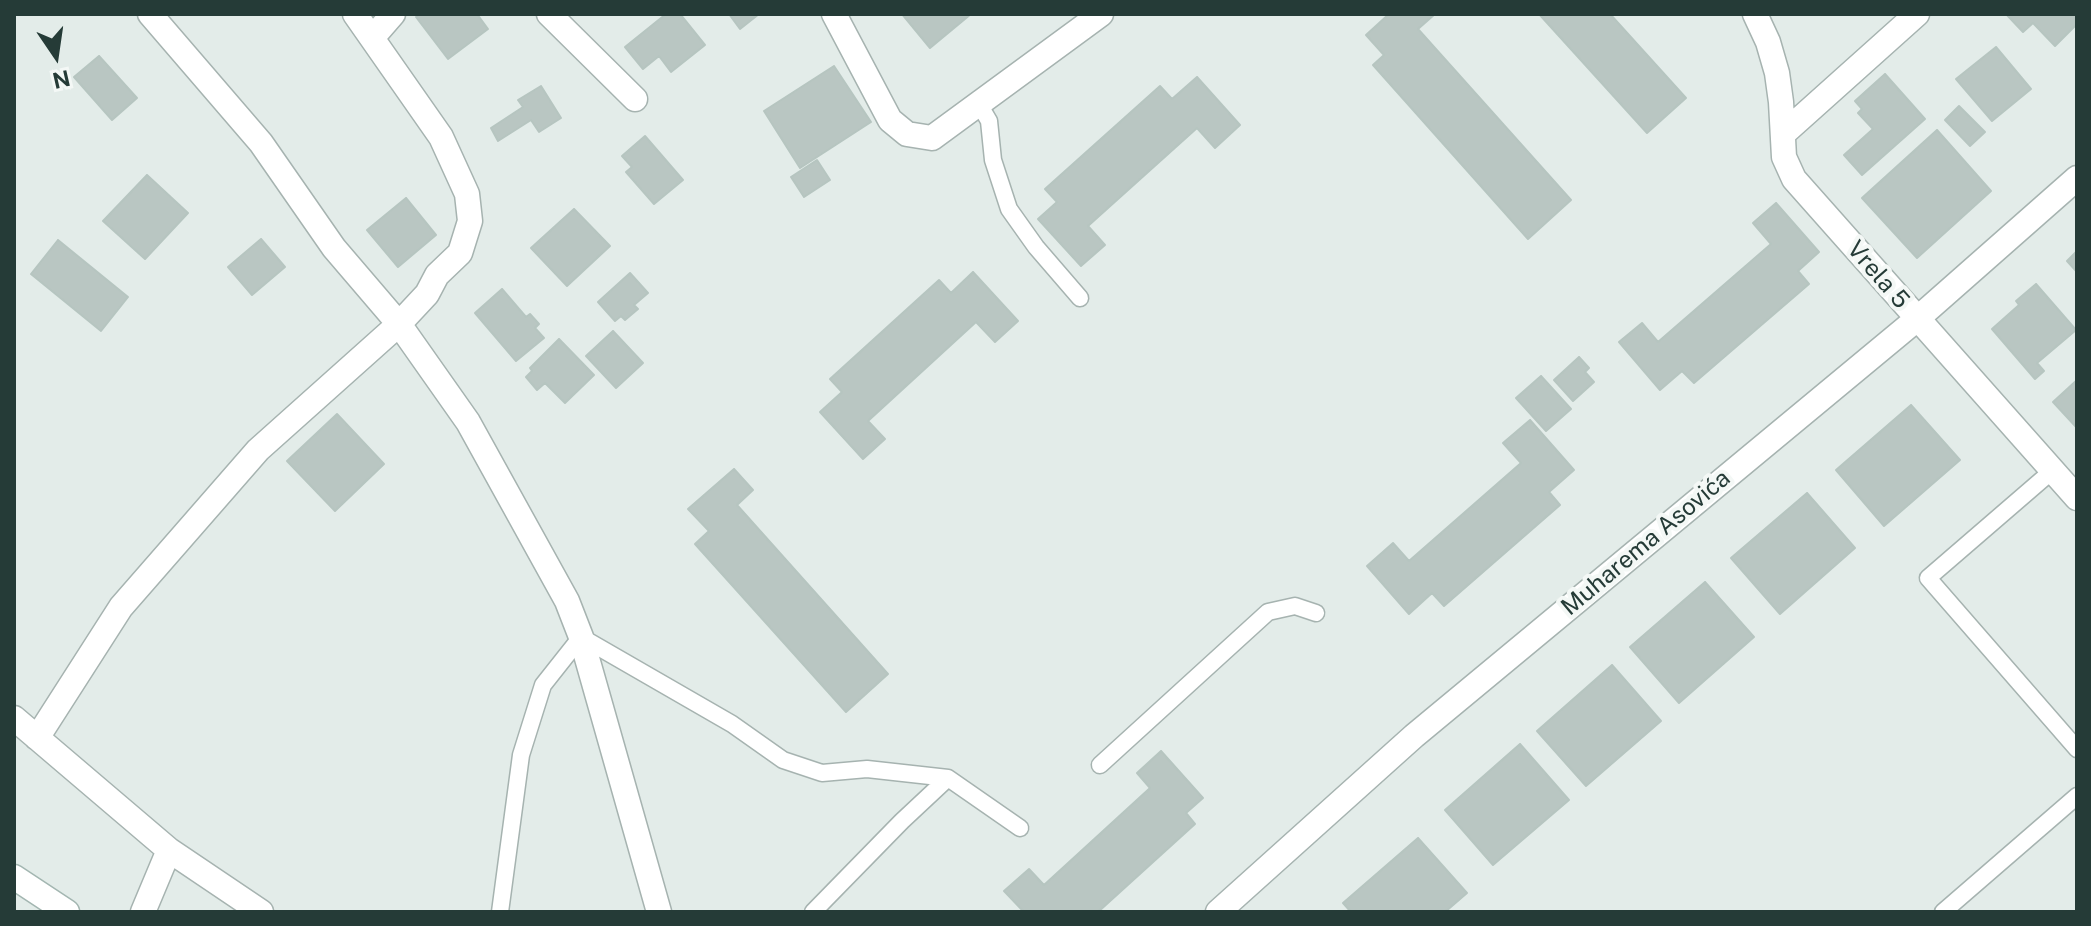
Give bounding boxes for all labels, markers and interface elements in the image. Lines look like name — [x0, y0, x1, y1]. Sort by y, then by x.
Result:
north arrow — [16, 16, 96, 96]
text: N — [50, 65, 73, 94]
street label: Vrela 5 — [1841, 235, 1915, 315]
street label: Muharema Asovića — [1556, 464, 1736, 622]

